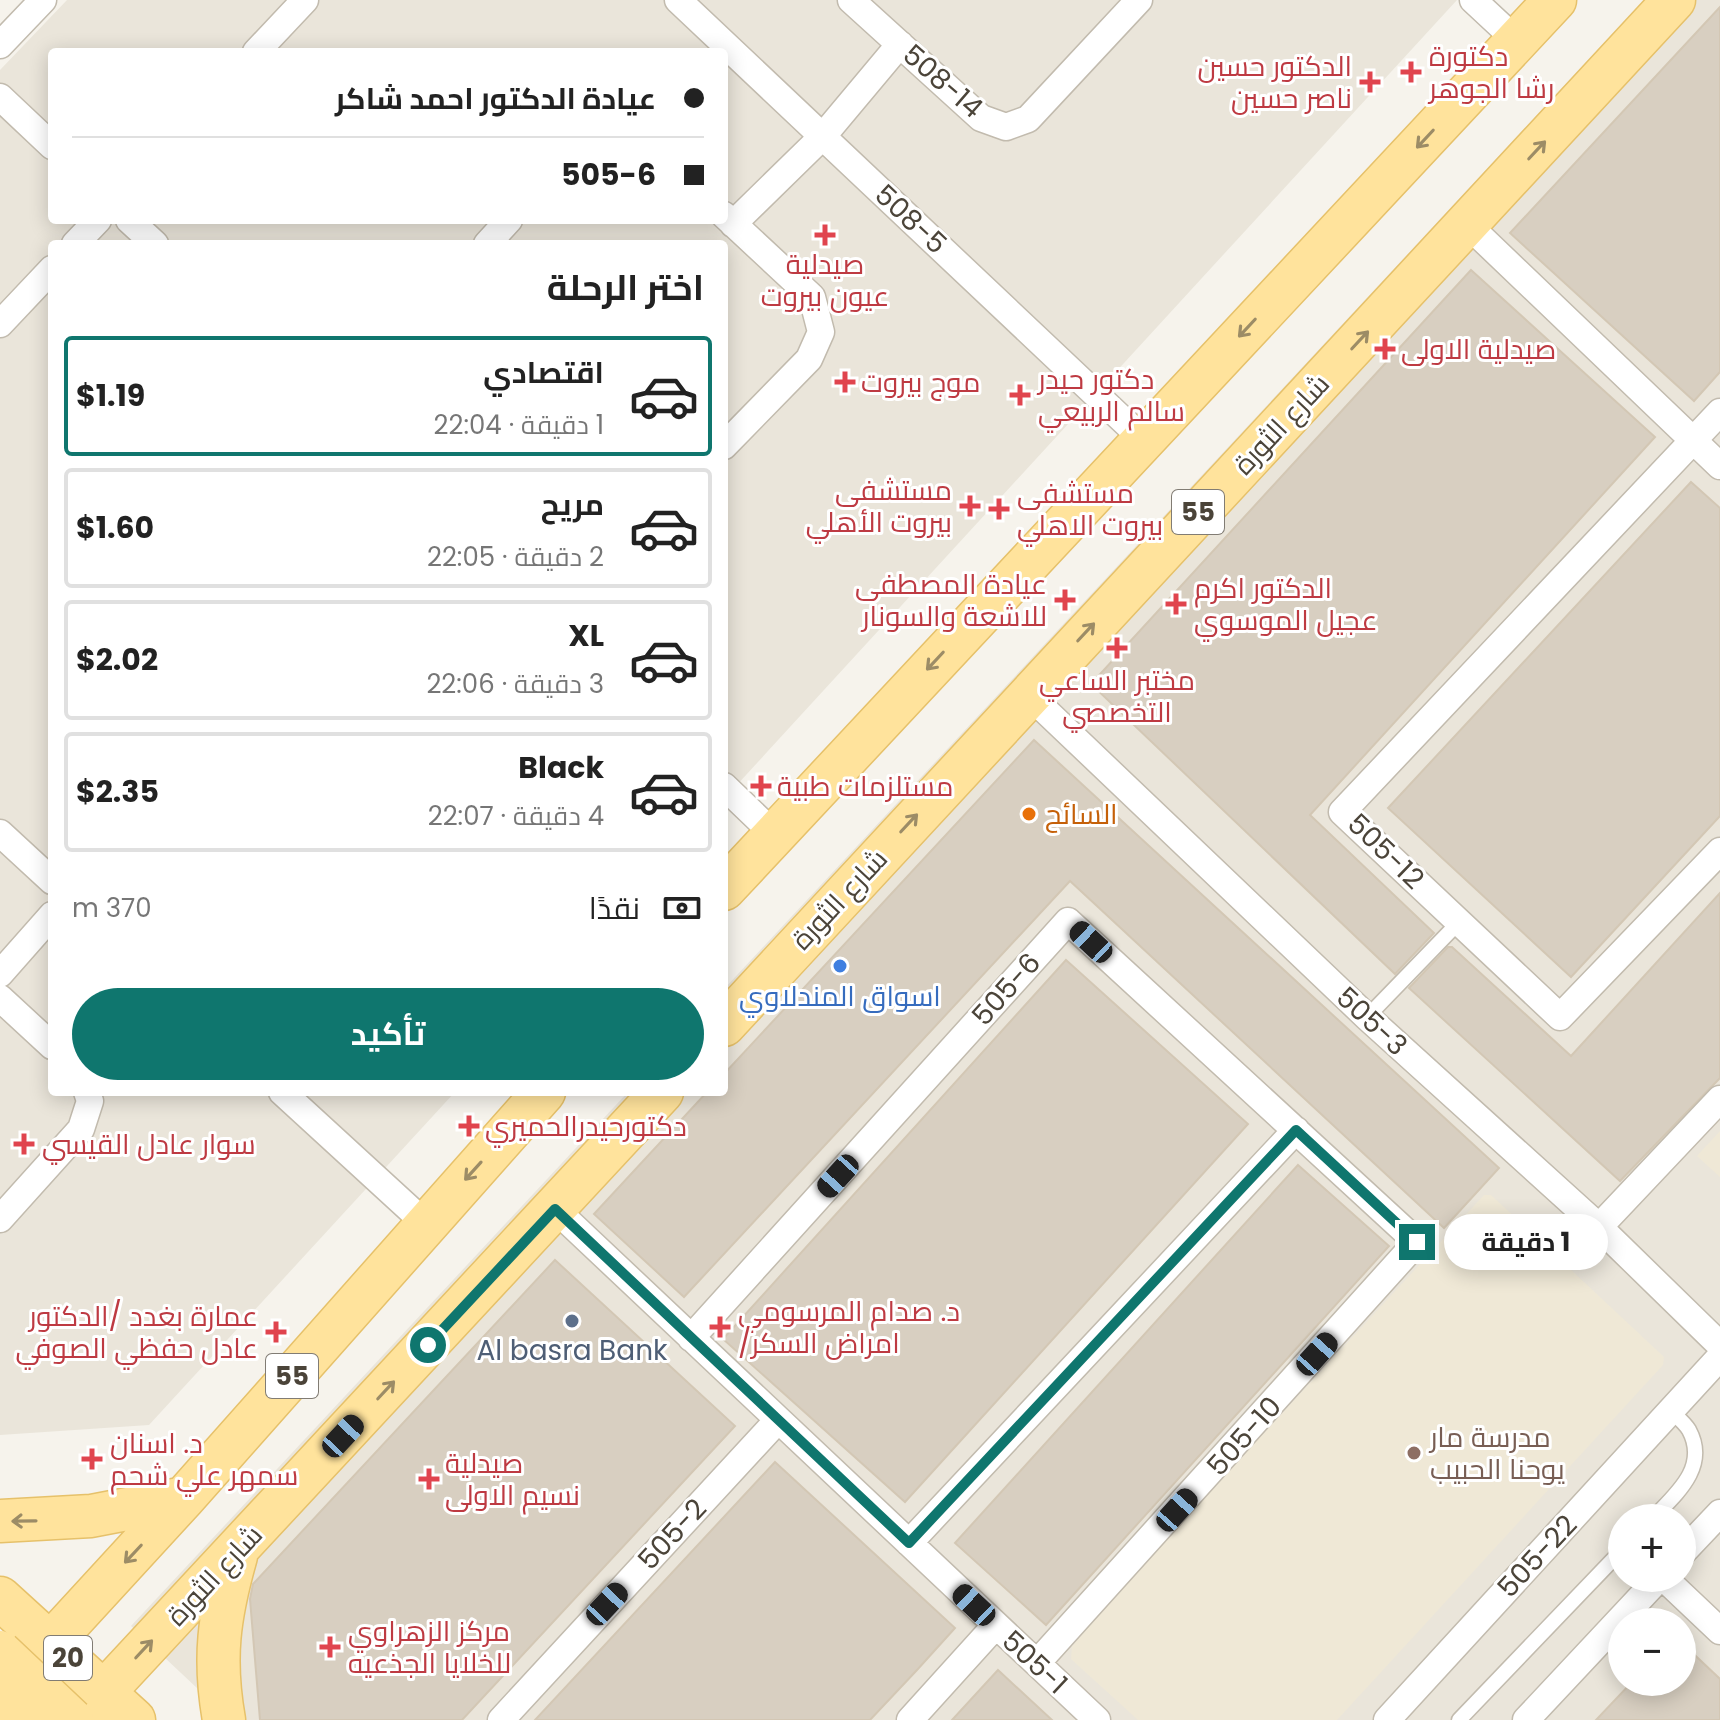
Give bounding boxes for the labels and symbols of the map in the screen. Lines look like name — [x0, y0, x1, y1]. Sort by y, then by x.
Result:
street label: 508-14 — [894, 36, 991, 127]
place label: دكتورة رشا الجوهر — [1427, 37, 1554, 108]
place label: الدكتور حسين ناصر حسين — [1198, 47, 1352, 118]
marker: دكتورة رشا الجوهر — [1400, 61, 1422, 83]
marker: الدكتور حسين ناصر حسين — [1359, 71, 1381, 93]
one-way arrow — [1417, 128, 1435, 148]
one-way arrow — [1527, 140, 1545, 160]
street label: 508-5 — [866, 176, 955, 263]
marker: صيدلية عيون بيروت — [816, 226, 834, 244]
place label: صيدلية عيون بيروت — [761, 245, 889, 316]
one-way arrow — [1238, 318, 1257, 338]
one-way arrow — [1350, 330, 1369, 350]
place label: صيدلية الاولى — [1401, 330, 1556, 369]
marker: صيدلية الاولى — [1376, 340, 1394, 358]
place label: دكتور حيدر سالم الربيعي — [1036, 360, 1185, 433]
place label: موج بيروت — [861, 363, 980, 402]
street label: شارع الثورة — [1224, 365, 1338, 483]
marker: موج بيروت — [836, 373, 854, 391]
marker: دكتور حيدر سالم الربيعي — [1009, 384, 1031, 406]
place label: مستشفى بيروت الأهلي — [806, 471, 952, 544]
place label: مستشفى بيروت الاهلي — [1017, 474, 1163, 547]
road number: 55 — [1172, 490, 1224, 534]
marker: مستشفى بيروت الأهلي — [959, 495, 981, 517]
marker: مستشفى بيروت الاهلي — [988, 498, 1010, 520]
place label: عيادة المصطفى للاشعة والسونار — [855, 565, 1047, 636]
place label: الدكتور اكرم عجيل الموسوي — [1194, 569, 1378, 642]
marker: عيادة المصطفى للاشعة والسونار — [1054, 589, 1076, 611]
marker: الدكتور اكرم عجيل الموسوي — [1165, 593, 1187, 615]
one-way arrow — [1076, 622, 1095, 642]
marker: مختبر الساعي التخصصي — [1106, 637, 1128, 659]
one-way arrow — [926, 651, 945, 671]
place label: مختبر الساعي التخصصي — [1039, 661, 1195, 733]
place label: مستلزمات طبية — [777, 767, 954, 806]
marker: مستلزمات طبية — [752, 777, 770, 795]
place label: السائح — [1045, 795, 1118, 834]
marker: السائح — [1020, 805, 1038, 823]
street label: 505-12 — [1339, 805, 1433, 898]
one-way arrow — [900, 813, 918, 833]
street label: شارع الثورة — [782, 840, 896, 958]
car — [1065, 917, 1117, 967]
street label: 505-6 — [963, 944, 1050, 1034]
marker: اسواق المندلاوي — [831, 957, 849, 975]
place label: اسواق المندلاوي — [739, 977, 941, 1018]
street label: 505-3 — [1327, 978, 1416, 1065]
place label: دكتورحيدرالحميري — [485, 1107, 687, 1148]
marker: دكتورحيدرالحميري — [460, 1117, 478, 1135]
place label: سوار عادل القيسي — [42, 1125, 256, 1165]
marker: سوار عادل القيسي — [13, 1133, 35, 1155]
car — [813, 1150, 863, 1202]
one-way arrow — [464, 1161, 482, 1181]
callout: 1 دقيقة — [1445, 1214, 1609, 1270]
route end — [1399, 1224, 1435, 1260]
place label: د. صدام المرسومي /امراض السكر — [738, 1292, 960, 1363]
place label: عمارة بغدد /الدكتور عادل حفظي الصوفي — [15, 1297, 258, 1370]
marker: Al basra Bank — [563, 1312, 581, 1330]
marker: د. صدام المرسومي /امراض السكر — [709, 1316, 731, 1338]
marker: عمارة بغدد /الدكتور عادل حفظي الصوفي — [265, 1321, 287, 1343]
route start — [410, 1327, 446, 1363]
car — [1292, 1328, 1342, 1380]
place label: Al basra Bank — [477, 1331, 668, 1370]
road number: 55 — [266, 1354, 318, 1398]
one-way arrow — [376, 1381, 395, 1401]
street label: 505-10 — [1198, 1388, 1291, 1485]
car — [318, 1410, 368, 1462]
place label: مدرسة مار يوحنا الحبيب — [1428, 1418, 1565, 1489]
place label: د. اسنان سمهر علي شحم — [110, 1424, 298, 1497]
place label: صيدلية نسيم الاولى — [445, 1444, 580, 1515]
marker: مدرسة مار يوحنا الحبيب — [1405, 1444, 1423, 1462]
marker: د. اسنان سمهر علي شحم — [81, 1448, 103, 1470]
marker: صيدلية نسيم الاولى — [420, 1470, 438, 1488]
car — [1152, 1484, 1202, 1536]
street label: 505-2 — [629, 1490, 715, 1578]
street label: 505-22 — [1489, 1506, 1586, 1606]
one-way arrow — [11, 1513, 38, 1528]
street label: شارع الثورة — [157, 1516, 271, 1634]
one-way arrow — [124, 1544, 143, 1564]
car — [582, 1578, 632, 1630]
car — [948, 1580, 1000, 1630]
place label: مركز الزهراوي للخلايا الجذعيه — [348, 1612, 511, 1683]
street label: 505-1 — [993, 1622, 1076, 1703]
road number: 20 — [44, 1636, 92, 1680]
marker: مركز الزهراوي للخلايا الجذعيه — [319, 1636, 341, 1658]
one-way arrow — [135, 1639, 154, 1659]

